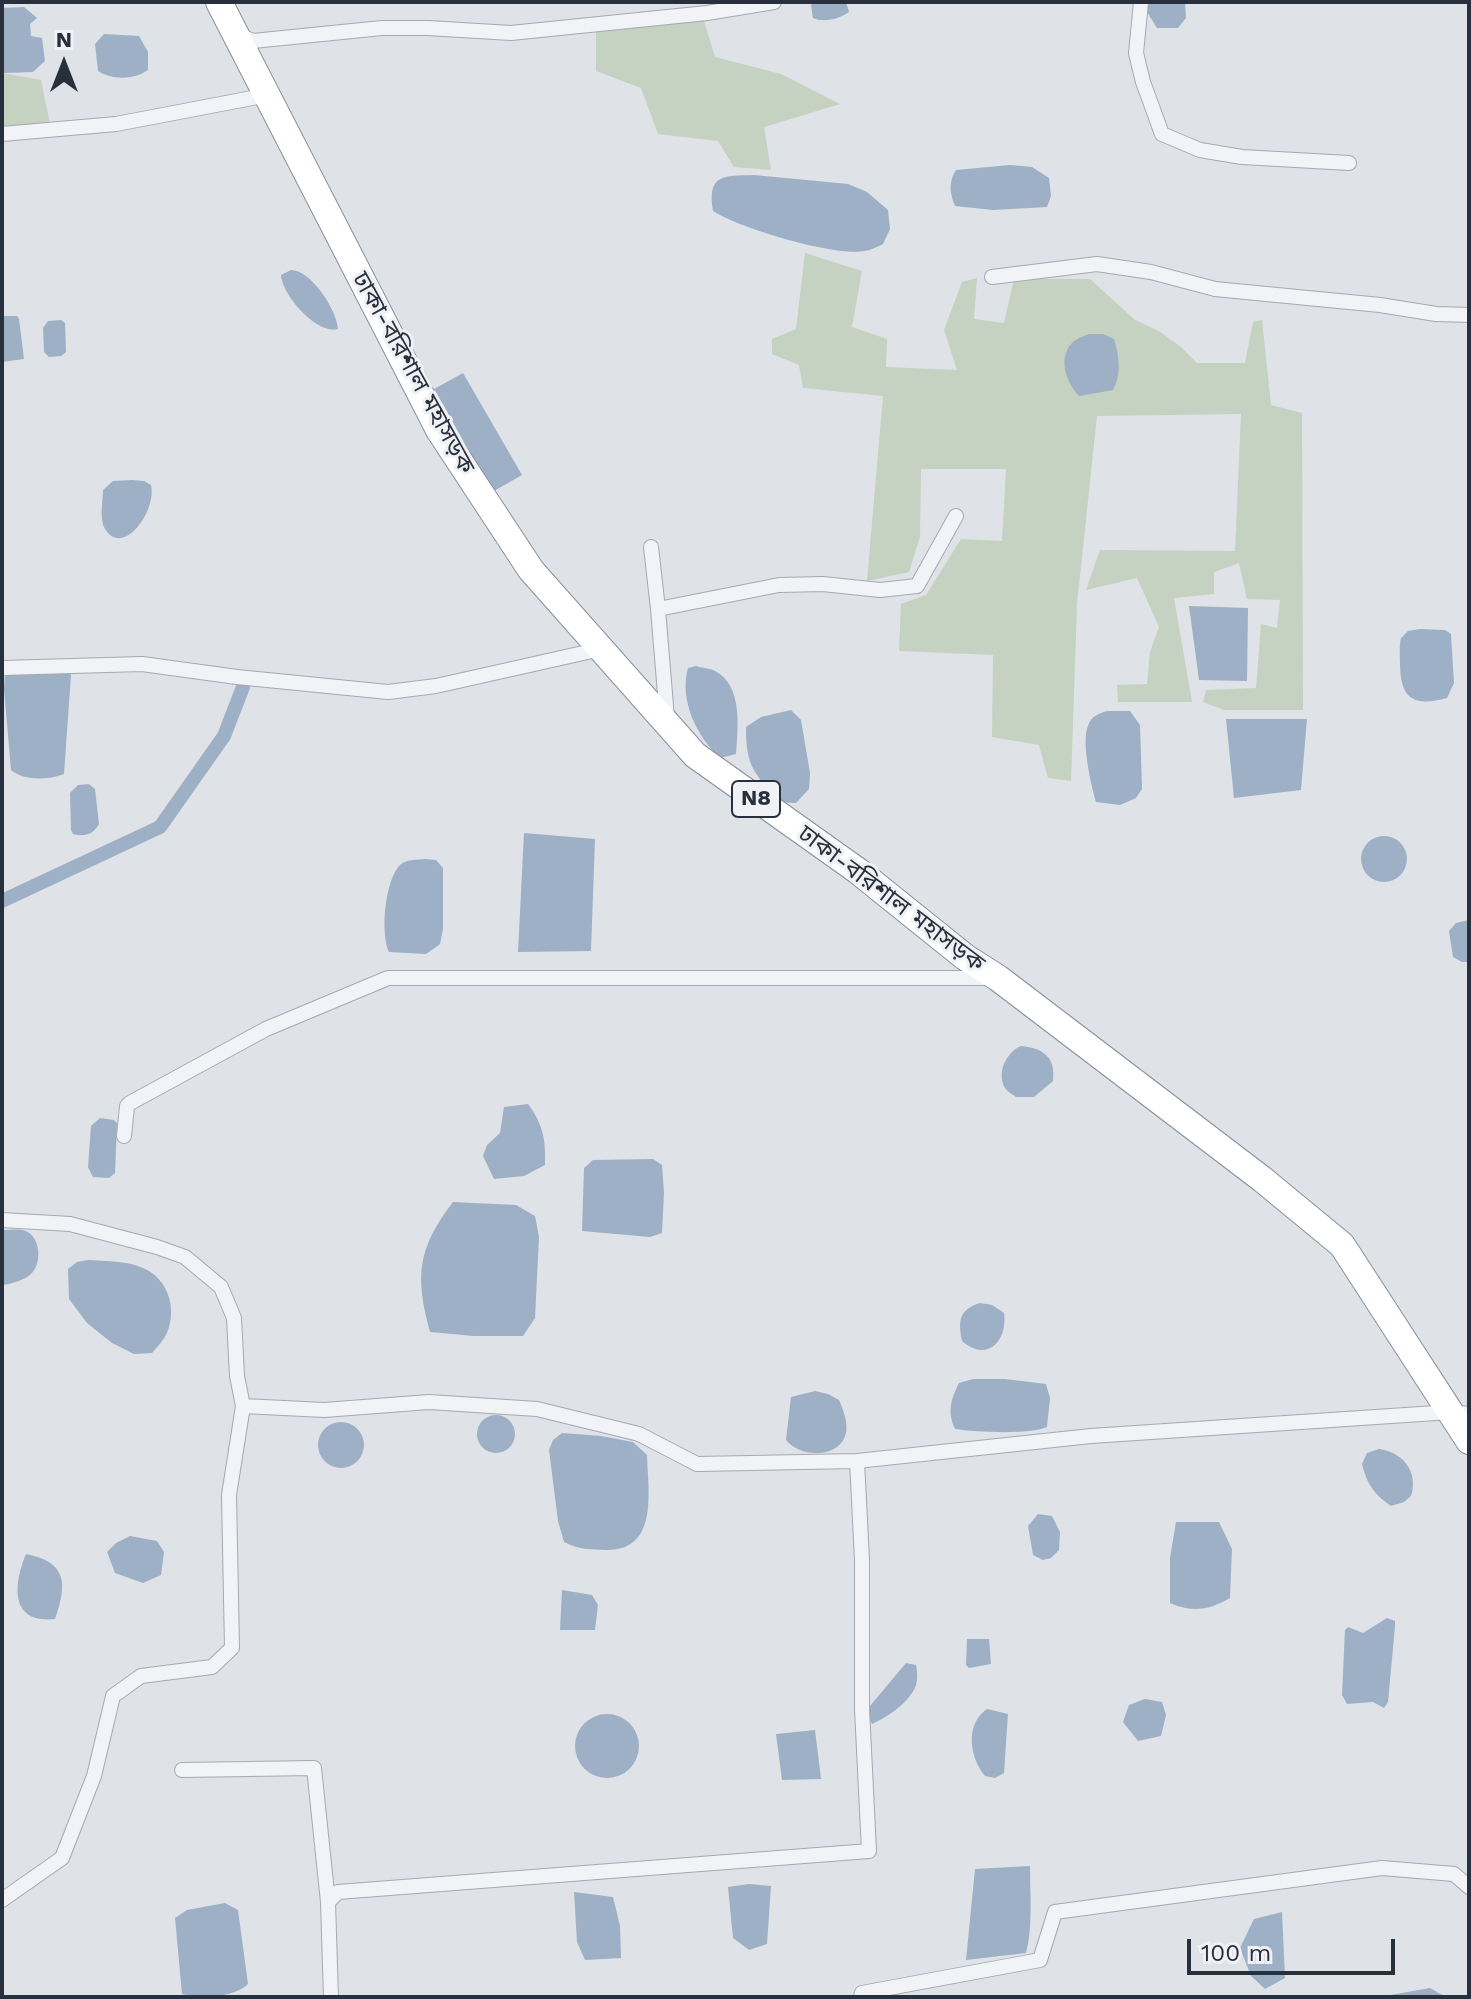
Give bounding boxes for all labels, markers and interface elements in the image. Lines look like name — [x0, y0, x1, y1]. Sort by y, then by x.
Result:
north arrow — [24, 24, 104, 104]
text: N — [56, 27, 72, 52]
street label: ঢাকা-বরিশাল মহাসড়ক — [346, 267, 480, 479]
road number: N8 — [732, 781, 780, 817]
street label: ঢাকা-বরিশাল মহাসড়ক — [792, 819, 990, 979]
scale bar — [1191, 1923, 1399, 1973]
text: 100 m — [1201, 1939, 1271, 1967]

